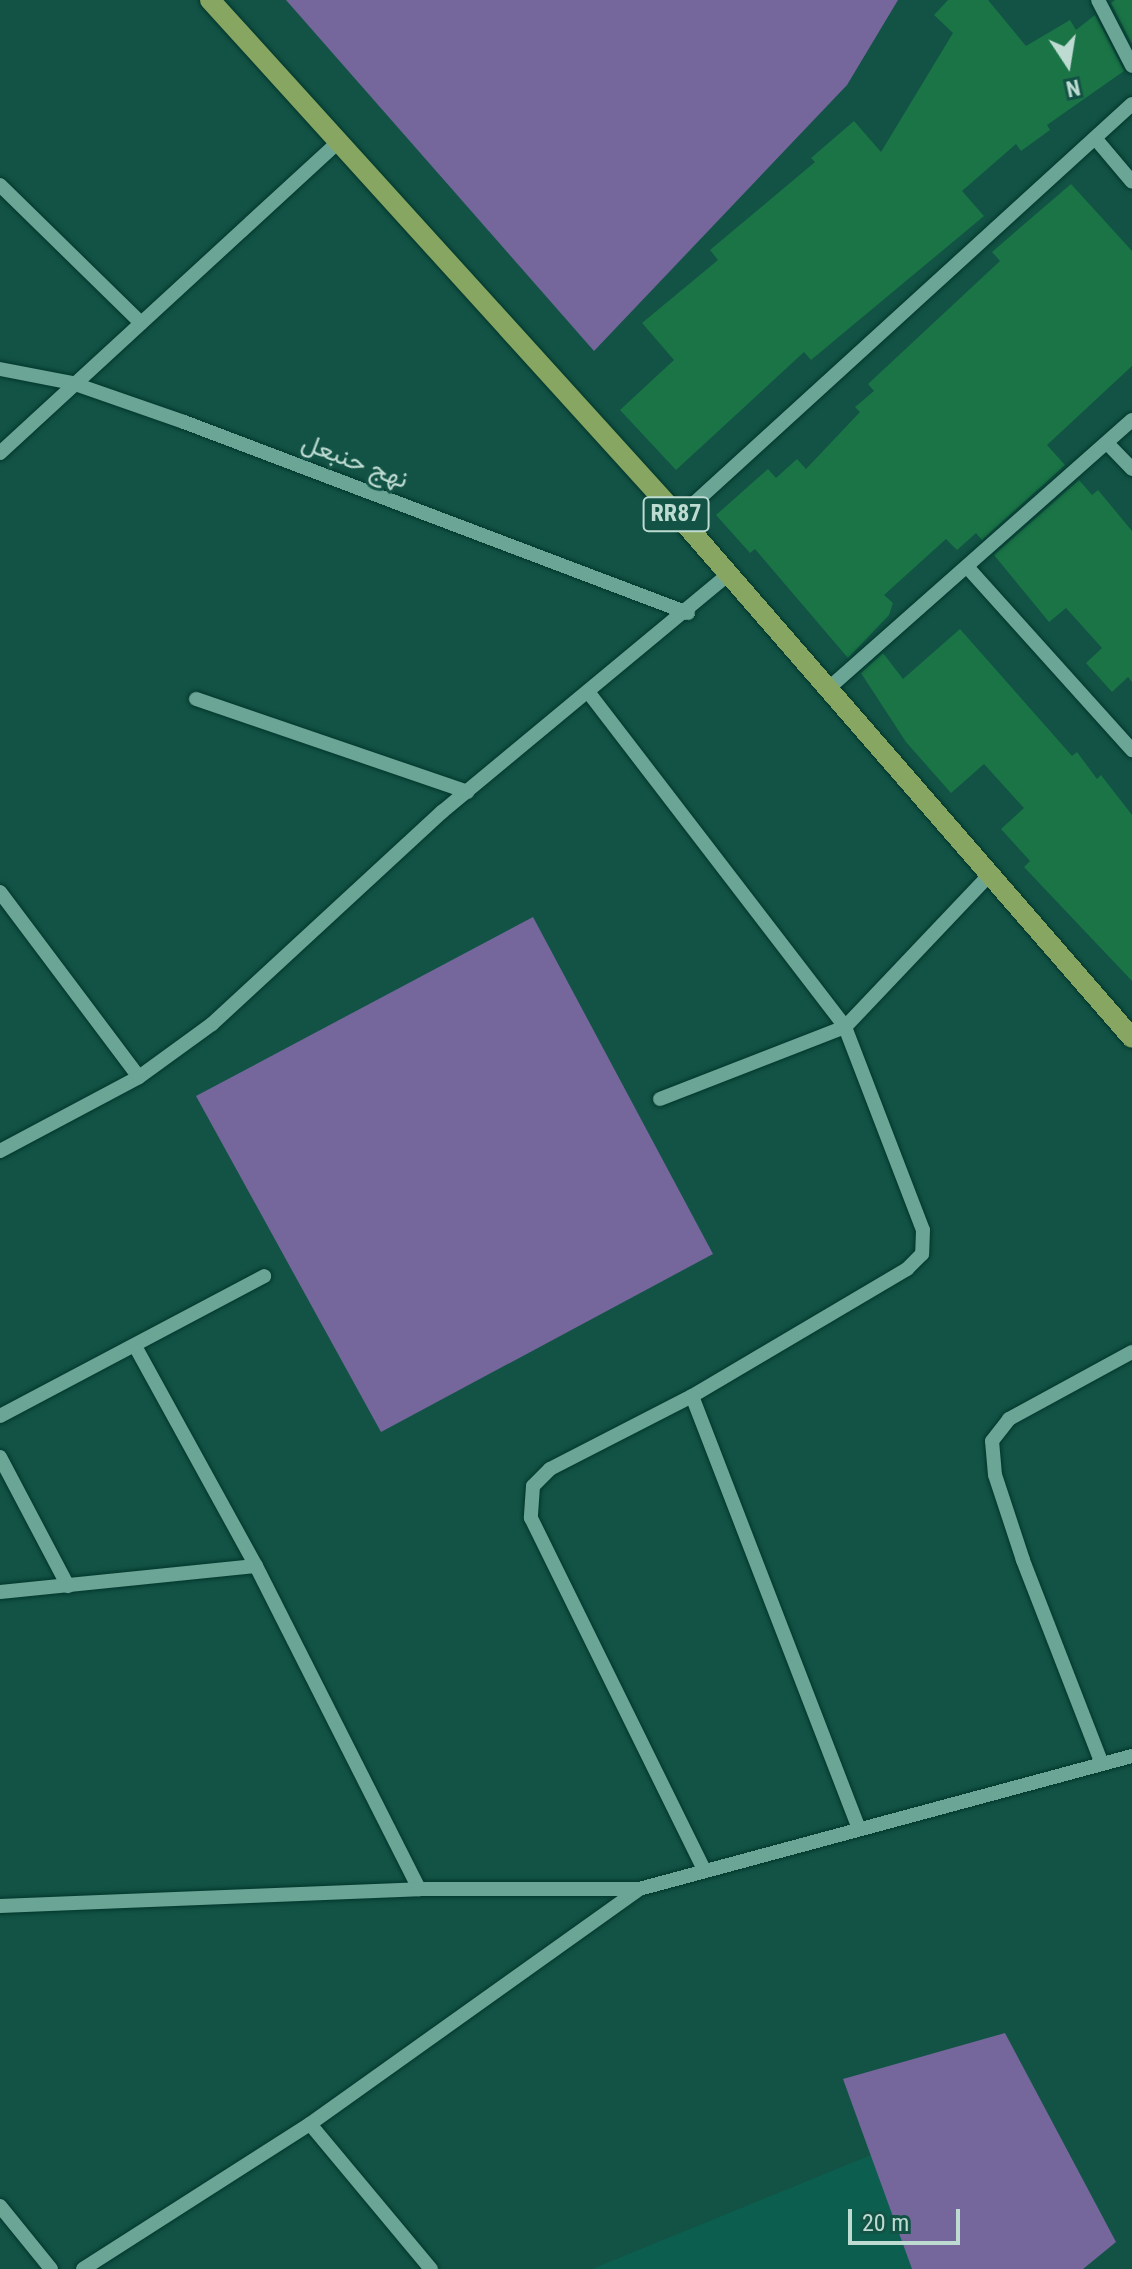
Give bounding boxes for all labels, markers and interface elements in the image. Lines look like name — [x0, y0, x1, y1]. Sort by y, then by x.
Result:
north arrow — [1028, 24, 1108, 104]
text: N — [1064, 74, 1082, 102]
street label: نهج حنبعل — [297, 426, 413, 496]
road number: RR87 — [642, 494, 710, 534]
scale bar — [852, 2193, 964, 2243]
text: 20 m — [862, 2209, 909, 2237]

